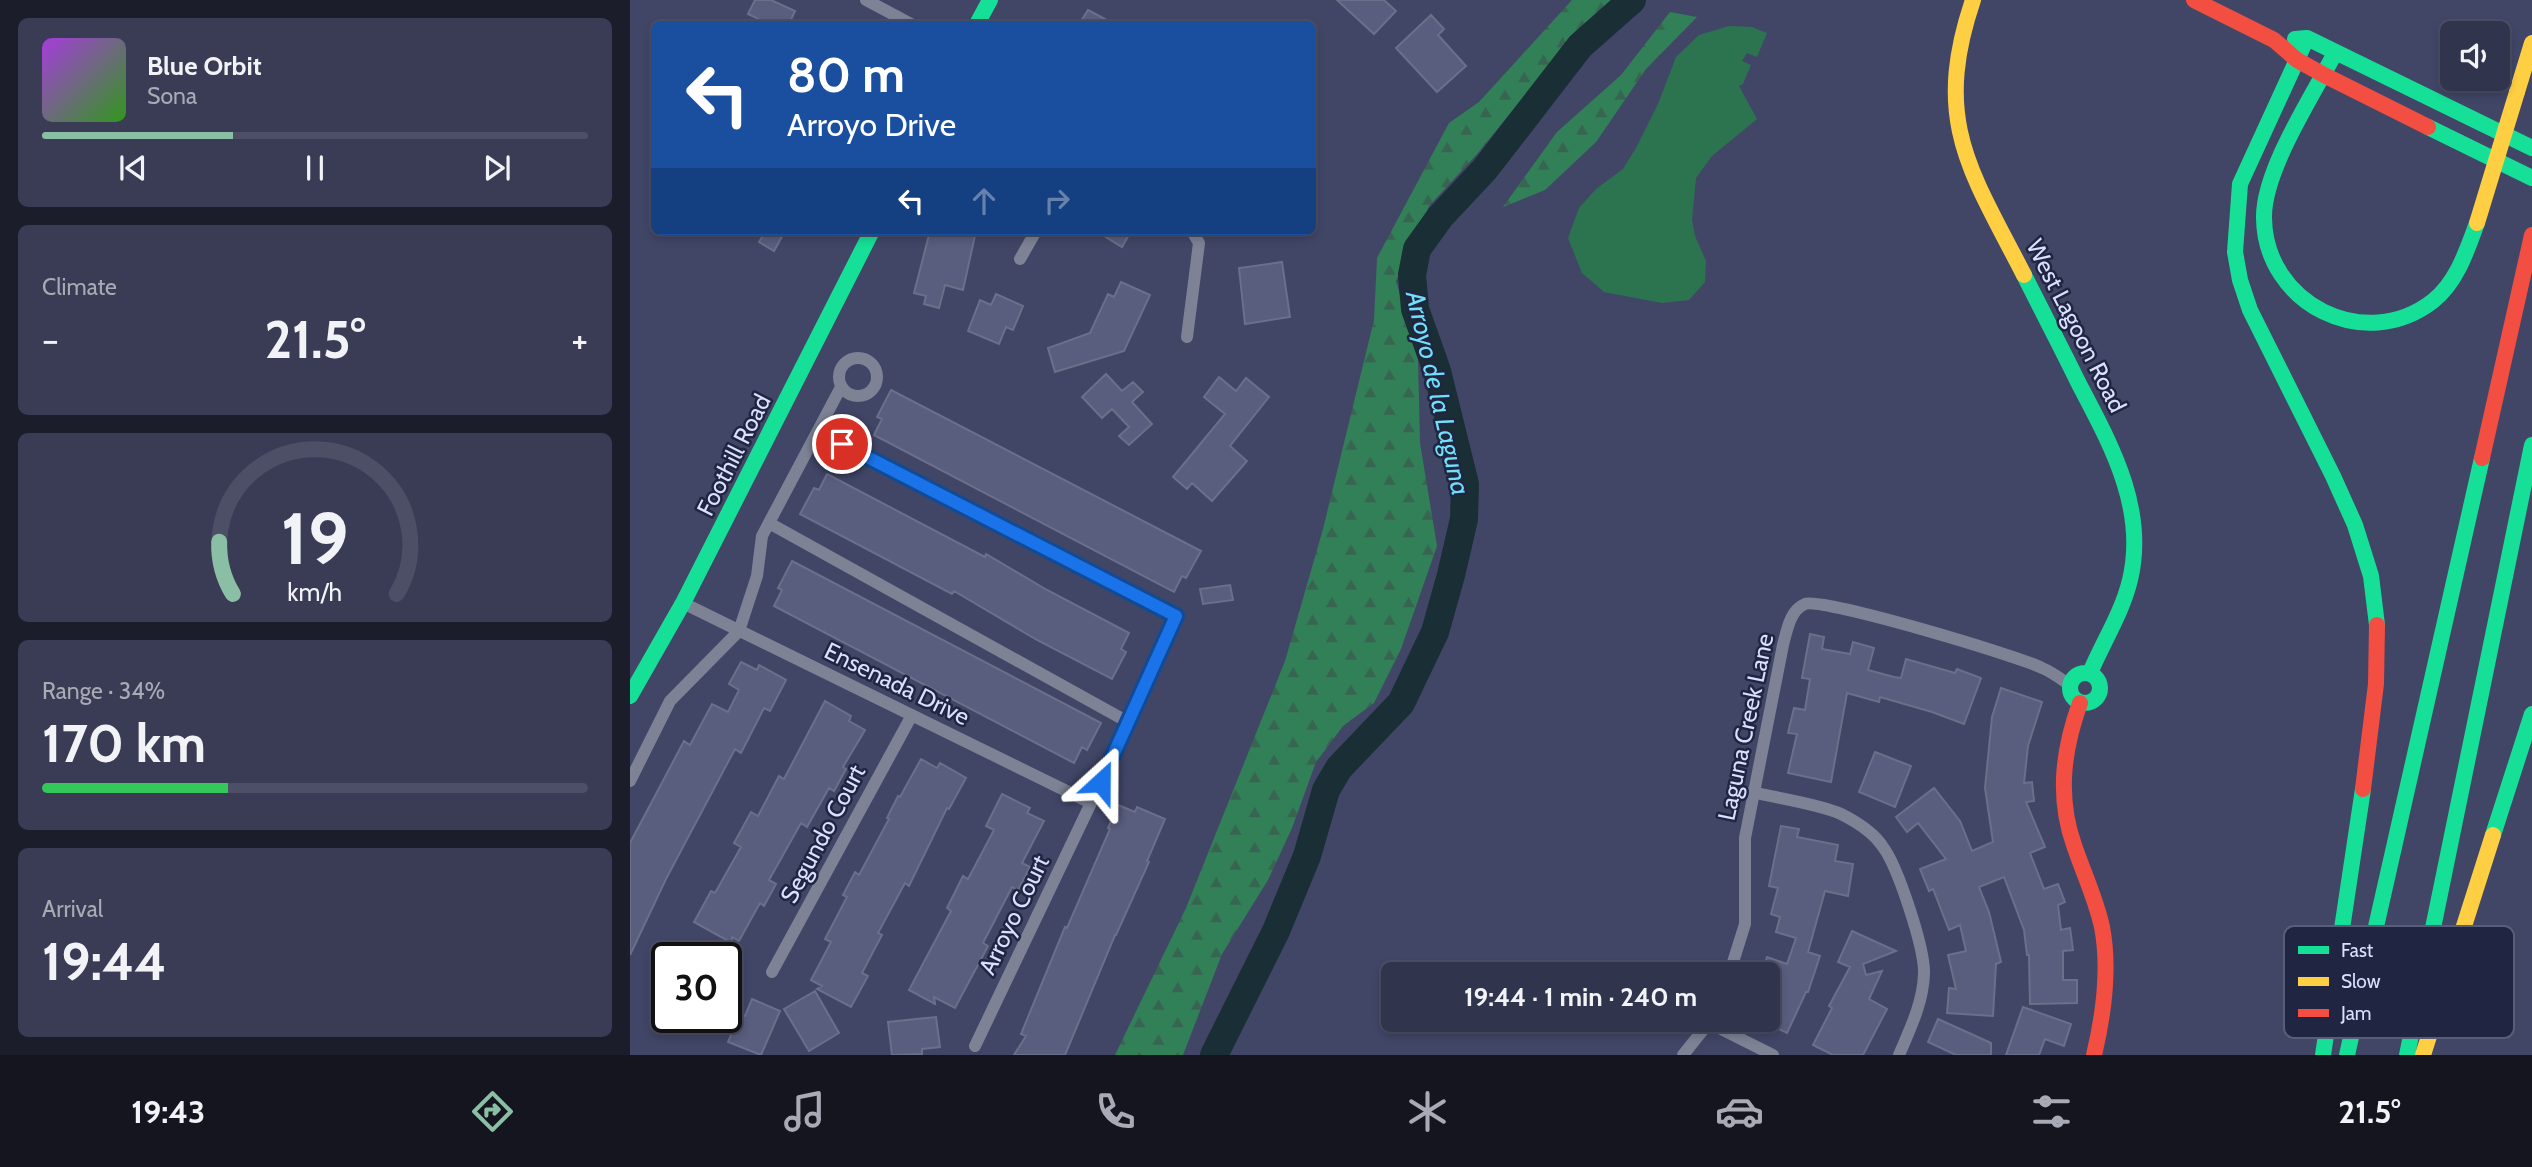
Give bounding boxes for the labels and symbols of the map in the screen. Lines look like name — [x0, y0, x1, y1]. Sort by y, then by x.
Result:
street label: West Lagoon Road — [2020, 234, 2133, 417]
water label: Arroyo de la Laguna — [1399, 287, 1477, 498]
street label: Foothill Road — [691, 389, 777, 520]
pin — [812, 414, 872, 474]
street label: Laguna Creek Lane — [1712, 631, 1779, 823]
street label: Ensenada Drive — [820, 636, 974, 731]
position arrow — [1064, 745, 1138, 819]
street label: Segundo Court — [774, 760, 871, 908]
street label: Arroyo Court — [972, 850, 1055, 979]
legend — [2284, 926, 2514, 1038]
text: Fast — [2341, 939, 2374, 962]
speed limit sign: 30 — [651, 942, 742, 1033]
text: Slow — [2341, 970, 2381, 993]
text: Jam — [2340, 1002, 2371, 1025]

